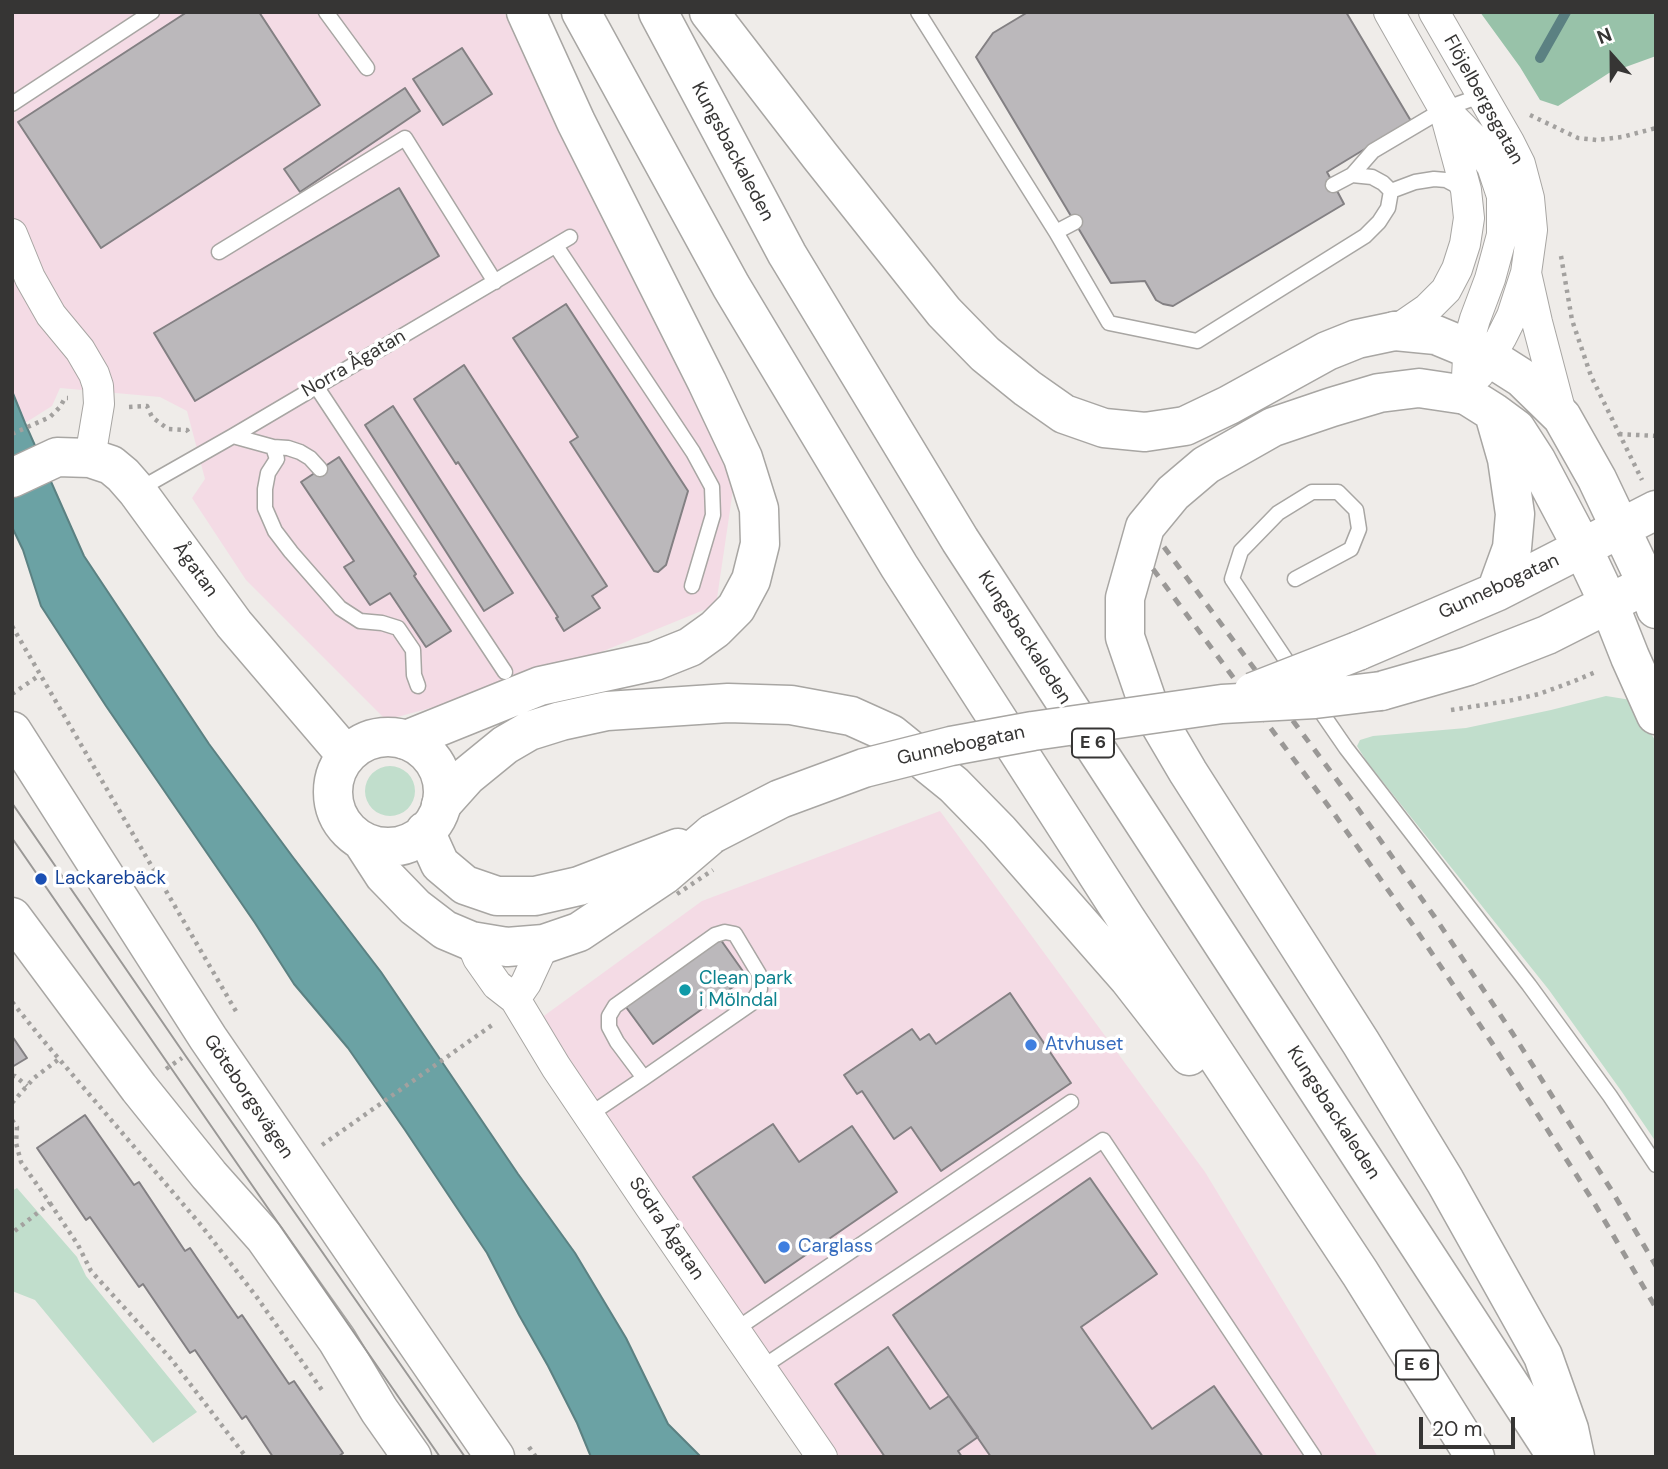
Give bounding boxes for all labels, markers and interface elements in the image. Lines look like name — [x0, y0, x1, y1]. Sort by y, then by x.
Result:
north arrow — [1577, 21, 1647, 91]
text: N — [1593, 22, 1615, 50]
street label: Flöjelbergsgatan — [1438, 31, 1528, 169]
street label: Kungsbackaleden — [686, 79, 778, 225]
street label: Norra Ågatan — [298, 325, 410, 403]
street label: Ågatan — [168, 538, 222, 602]
street label: Gunnebogatan — [1435, 549, 1563, 625]
street label: Kungsbackaleden — [972, 567, 1076, 709]
street label: Gunnebogatan — [895, 721, 1027, 771]
road number: E 6 — [1072, 728, 1114, 758]
place label: Lackarebäck — [55, 868, 166, 890]
marker: Lackarebäck — [33, 871, 49, 887]
place label: Clean park i Mölndal — [699, 968, 793, 1012]
marker: Clean park i Mölndal — [677, 982, 693, 998]
street label: Göteborgsvägen — [198, 1031, 298, 1163]
place label: Atvhuset — [1045, 1034, 1124, 1056]
marker: Atvhuset — [1023, 1037, 1039, 1053]
street label: Kungsbackaleden — [1281, 1042, 1385, 1184]
street label: Södra Ågatan — [623, 1173, 709, 1285]
place label: Carglass — [798, 1236, 873, 1258]
marker: Carglass — [776, 1239, 792, 1255]
road number: E 6 — [1396, 1350, 1438, 1380]
scale bar — [1423, 1402, 1519, 1446]
text: 20 m — [1432, 1415, 1483, 1443]

